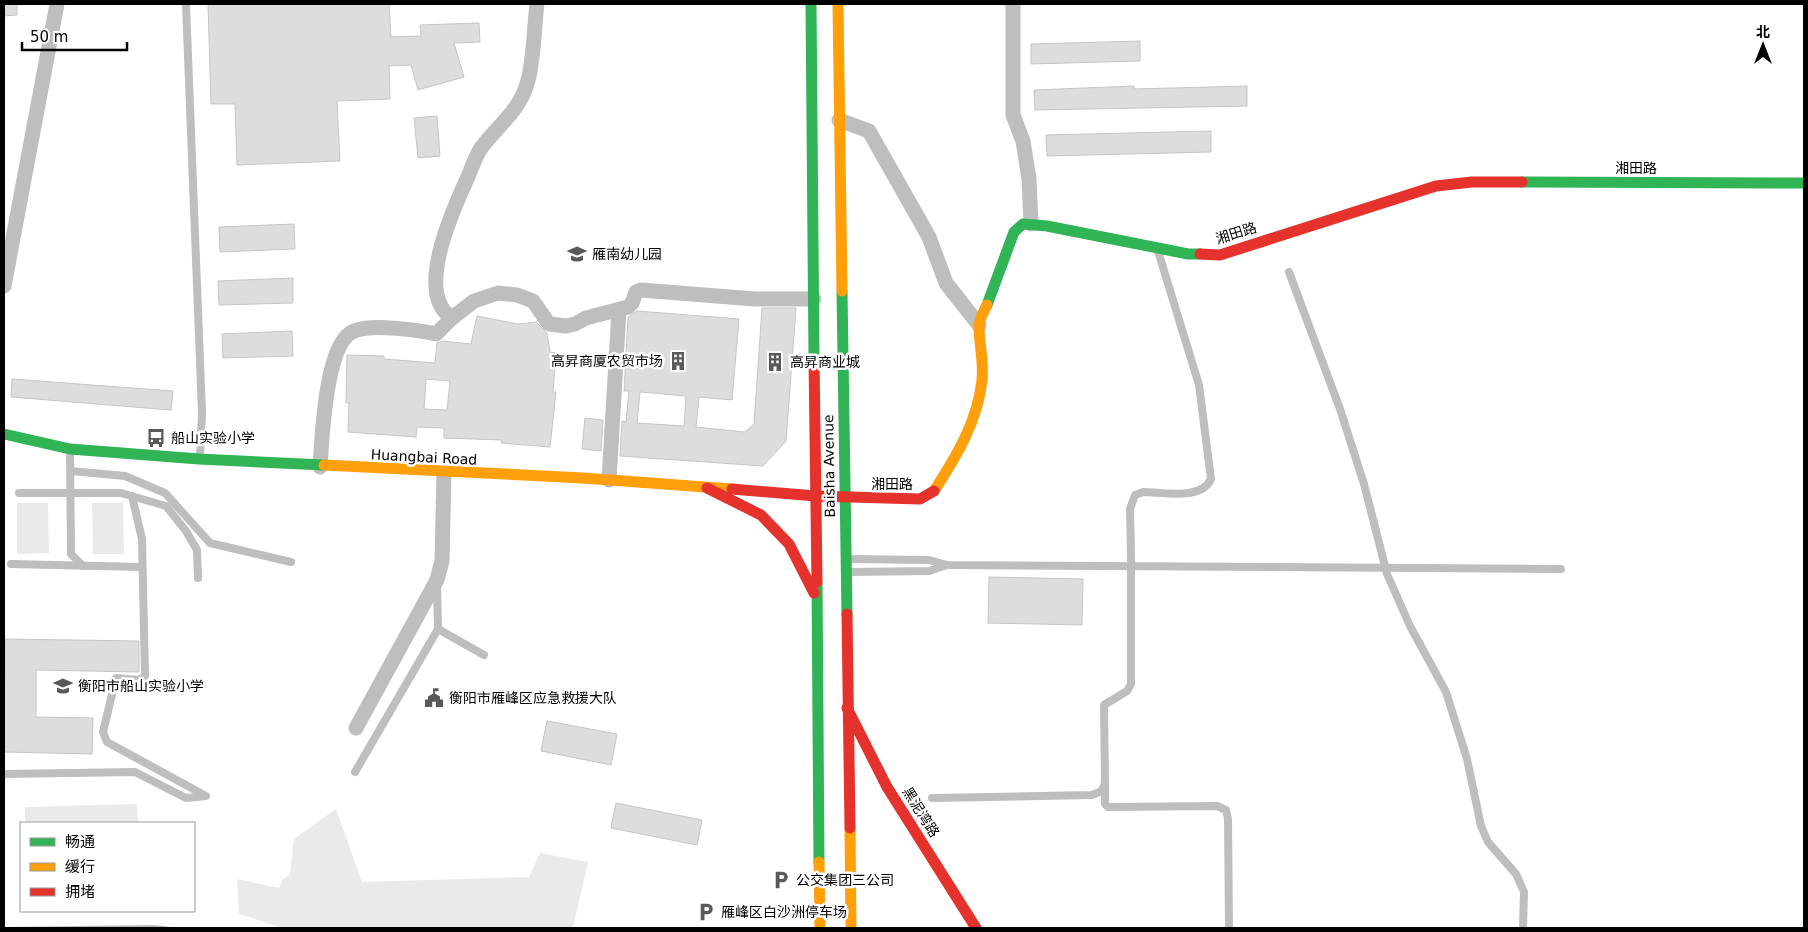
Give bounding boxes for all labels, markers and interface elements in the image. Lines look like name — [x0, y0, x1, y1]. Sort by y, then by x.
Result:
scale bar — [22, 20, 128, 52]
north arrow — [1738, 20, 1788, 70]
text: 北 — [1756, 24, 1770, 40]
text: 50 m — [30, 28, 68, 46]
street label: 湘田路 — [1615, 160, 1657, 176]
street label: 湘田路 — [1214, 219, 1258, 247]
school or university icon: 雁南幼儿园 — [566, 243, 588, 265]
place label: 雁南幼儿园 — [592, 246, 662, 262]
building icon: 高昇商厦农贸市场 — [667, 350, 689, 372]
building icon: 高昇商业城 — [764, 351, 786, 373]
place label: 高昇商厦农贸市场 — [551, 353, 663, 369]
place label: 高昇商业城 — [790, 354, 860, 370]
street label: Baisha Avenue — [820, 414, 838, 518]
bus stop icon: 船山实验小学 — [145, 427, 167, 449]
place label: 船山实验小学 — [171, 430, 255, 446]
street label: Huangbai Road — [370, 446, 478, 468]
street label: 湘田路 — [871, 476, 913, 492]
school or university icon: 衡阳市船山实验小学 — [52, 675, 74, 697]
place label: 衡阳市船山实验小学 — [78, 678, 204, 694]
public building icon: 衡阳市雁峰区应急救援大队 — [423, 687, 445, 709]
place label: 衡阳市雁峰区应急救援大队 — [449, 690, 617, 706]
street label: 黑泥湾路 — [899, 784, 943, 840]
legend — [20, 822, 195, 912]
text: 畅通 — [65, 833, 95, 851]
text: 缓行 — [65, 858, 95, 876]
parking icon: 公交集团三公司 — [770, 869, 792, 891]
place label: 公交集团三公司 — [796, 872, 894, 888]
text: 拥堵 — [65, 883, 95, 901]
parking icon: 雁峰区白沙洲停车场 — [695, 901, 717, 923]
place label: 雁峰区白沙洲停车场 — [721, 904, 847, 920]

